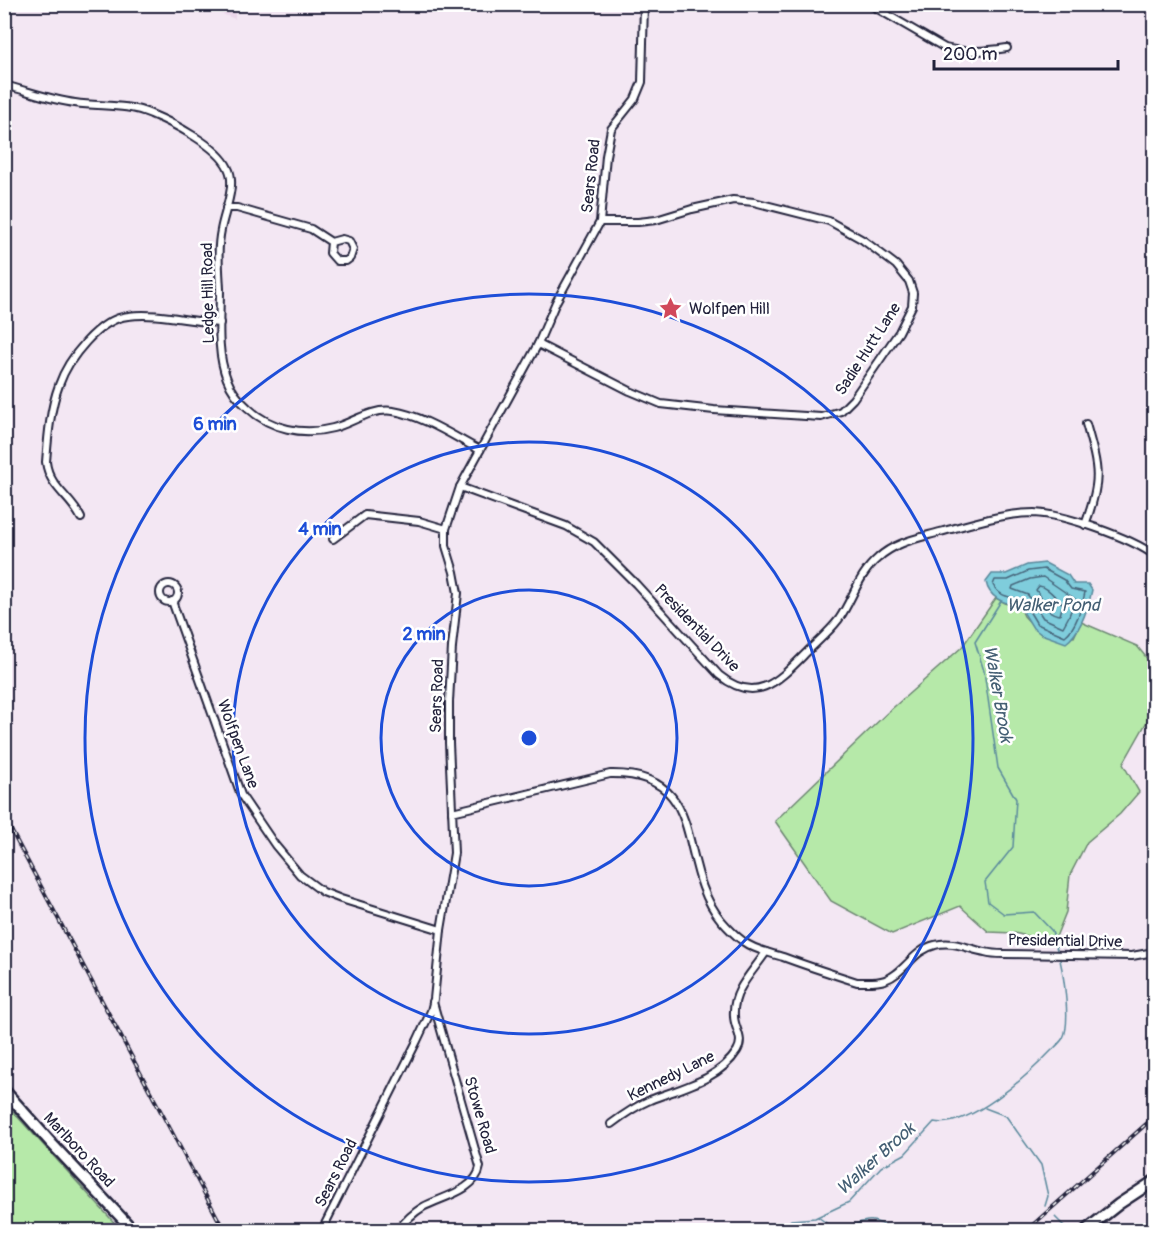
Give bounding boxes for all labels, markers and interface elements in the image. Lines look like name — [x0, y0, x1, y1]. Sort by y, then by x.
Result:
scale bar — [934, 33, 1118, 71]
text: 200 m — [943, 43, 998, 66]
street label: Sears Road — [577, 138, 605, 214]
street label: Ledge Hill Road — [197, 242, 219, 344]
place icon: Wolfpen Hill — [658, 296, 684, 322]
place label: Wolfpen Hill — [689, 299, 770, 319]
street label: Sadie Hutt Lane — [831, 299, 905, 399]
text: 6 min — [193, 413, 237, 436]
text: 4 min — [298, 518, 342, 541]
street label: Presidential Drive — [650, 580, 744, 676]
water label: Walker Pond — [1006, 594, 1102, 617]
text: 2 min — [402, 623, 446, 646]
water label: Walker Brook — [978, 644, 1018, 746]
street label: Sears Road — [426, 659, 448, 733]
street label: Wolfpen Lane — [213, 697, 263, 791]
centre of rings — [519, 728, 539, 748]
street label: Presidential Drive — [1008, 930, 1122, 952]
street label: Kennedy Lane — [624, 1046, 718, 1106]
street label: Stowe Road — [459, 1074, 501, 1156]
street label: Marlboro Road — [39, 1108, 119, 1192]
water label: Walker Brook — [832, 1117, 921, 1200]
street label: Sears Road — [310, 1135, 362, 1211]

